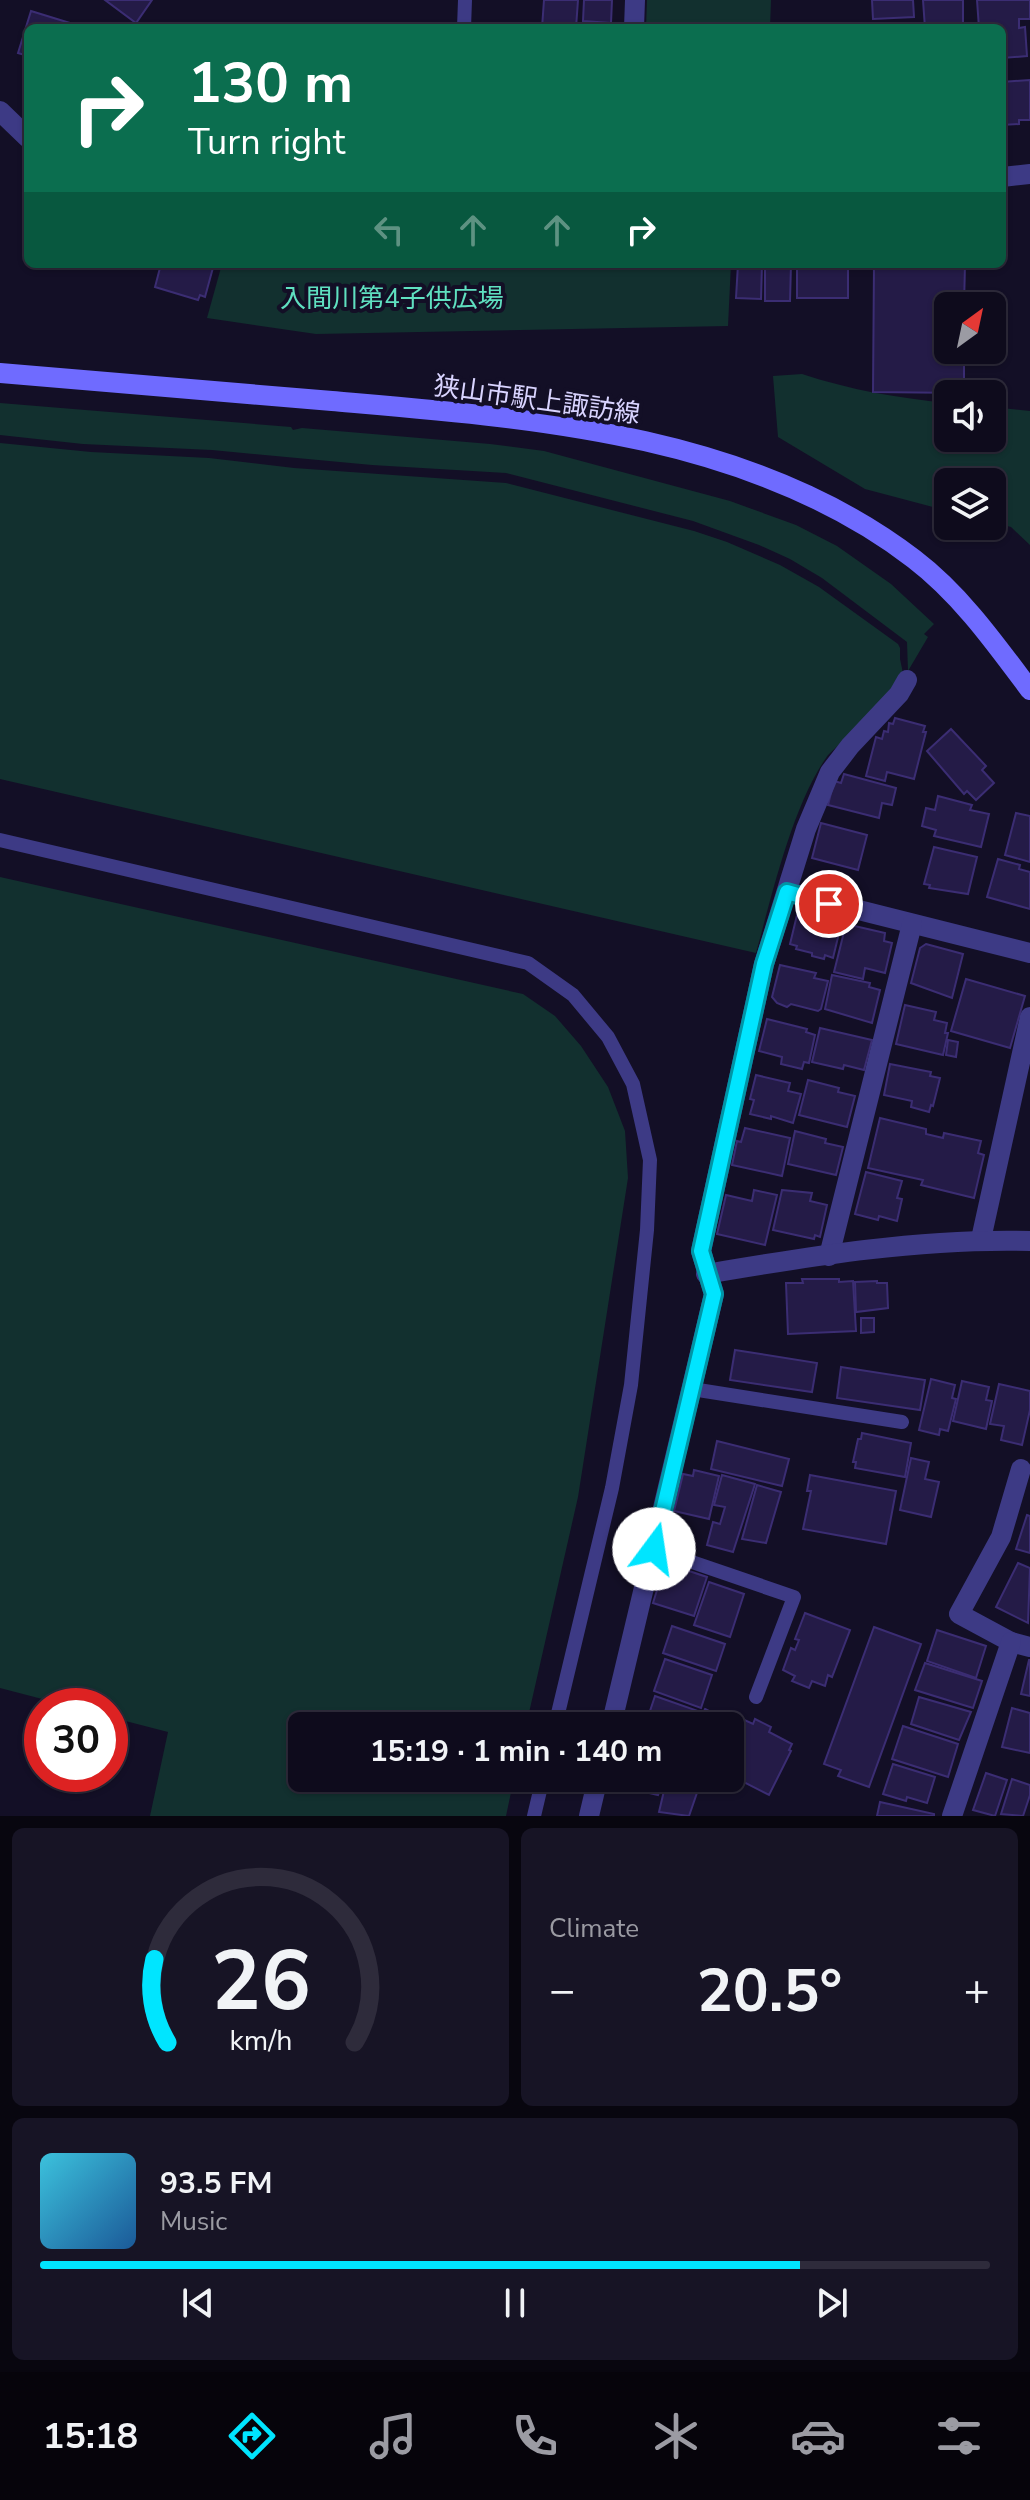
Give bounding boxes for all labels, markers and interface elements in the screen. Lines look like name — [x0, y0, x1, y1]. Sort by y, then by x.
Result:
text: 130 m — [188, 45, 353, 122]
icon: right — [56, 56, 160, 160]
text: Turn right — [188, 118, 345, 167]
icon: left — [367, 208, 411, 252]
icon: ahead — [451, 208, 495, 252]
icon: ahead — [535, 208, 579, 252]
icon: right — [619, 208, 663, 252]
park label: 入間川第4子供広場 — [280, 281, 504, 316]
north arrow — [934, 292, 1006, 364]
map controls — [934, 292, 1006, 540]
street label: 狭山市駅上諏訪線 — [432, 368, 642, 432]
button: sound — [934, 380, 1006, 452]
button: layers — [934, 468, 1006, 540]
pin — [795, 870, 863, 938]
icon: arrive — [807, 882, 851, 926]
position arrow — [612, 1507, 696, 1591]
speed limit sign: 30 — [24, 1688, 128, 1792]
text: 15:19 · 1 min · 140 m — [370, 1731, 662, 1772]
text: Climate — [549, 1911, 639, 1946]
text: 26 — [211, 1925, 310, 2038]
text: 20.5° — [697, 1950, 842, 2032]
text: − — [549, 1961, 575, 2021]
text: + — [964, 1961, 990, 2021]
text: km/h — [229, 2021, 292, 2060]
text: 93.5 FM — [160, 2163, 272, 2204]
text: Music — [160, 2204, 227, 2239]
icon: previous — [176, 2281, 220, 2325]
icon: pause — [493, 2281, 537, 2325]
icon: next — [810, 2281, 854, 2325]
icon: directions — [224, 2408, 280, 2464]
icon: music — [365, 2408, 421, 2464]
icon: phone — [507, 2408, 563, 2464]
icon: climate — [648, 2408, 704, 2464]
icon: car — [790, 2408, 846, 2464]
icon: filters — [931, 2408, 987, 2464]
text: 15:18 — [43, 2412, 138, 2461]

